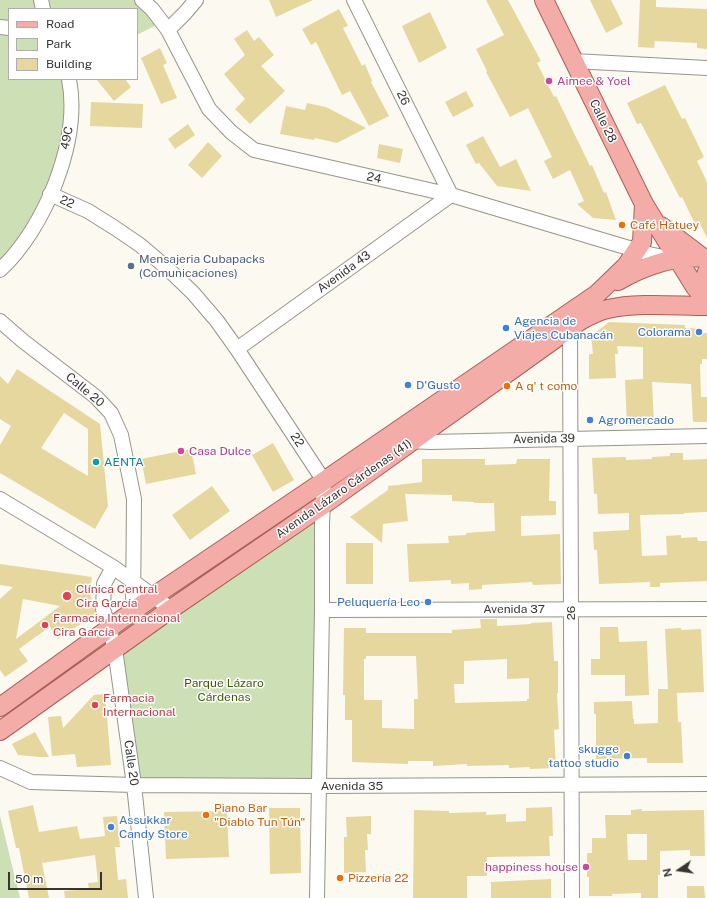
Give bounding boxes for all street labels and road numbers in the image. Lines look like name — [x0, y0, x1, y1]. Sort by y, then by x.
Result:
street label: 26 — [393, 88, 413, 108]
street label: Calle 28 — [586, 97, 620, 145]
street label: 49C — [58, 125, 76, 151]
street label: 24 — [365, 169, 383, 187]
street label: 22 — [58, 193, 76, 211]
street label: Avenida 43 — [315, 248, 373, 296]
street label: Calle 20 — [63, 370, 107, 410]
street label: 22 — [287, 430, 307, 450]
street label: Avenida 39 — [513, 431, 575, 447]
street label: Avenida Lázaro Cárdenas (41) — [273, 436, 415, 542]
street label: Avenida 37 — [483, 602, 545, 616]
street label: 26 — [564, 606, 578, 620]
street label: Calle 20 — [121, 739, 141, 787]
street label: Avenida 35 — [321, 779, 383, 793]

